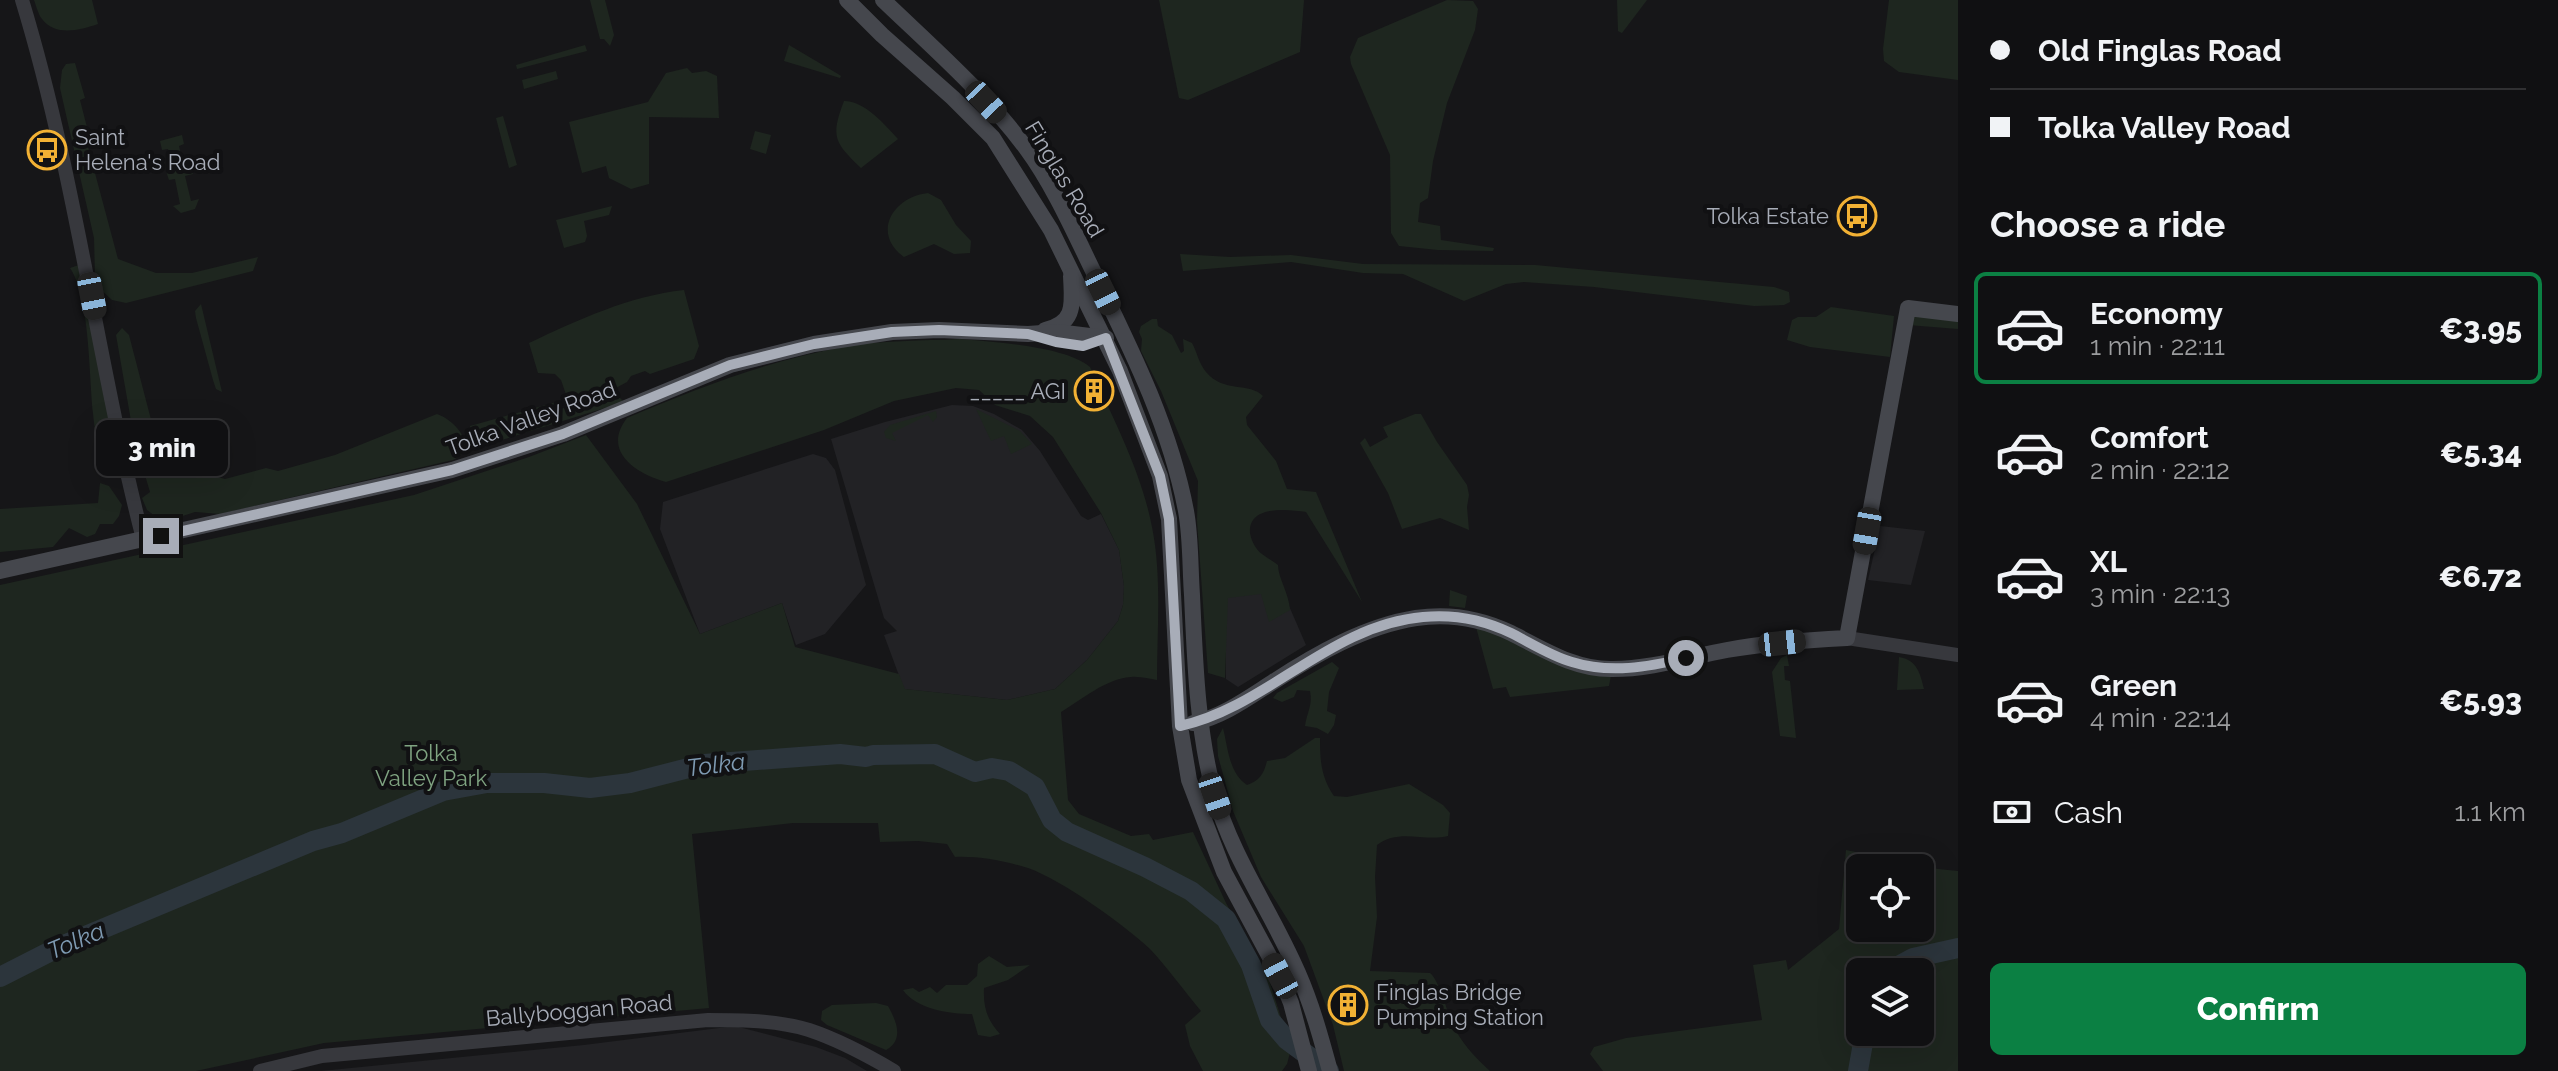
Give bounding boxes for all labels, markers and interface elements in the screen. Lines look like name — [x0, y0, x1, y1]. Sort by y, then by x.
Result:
text: Old Finglas Road — [2038, 33, 2282, 68]
car — [961, 76, 1011, 128]
text: Tolka Valley Road — [2038, 110, 2291, 145]
street label: Finglas Road — [1020, 116, 1110, 242]
place label: Saint Helena's Road — [75, 124, 221, 175]
bus stop icon: Saint Helena's Road — [26, 129, 68, 171]
bus stop icon: Tolka Estate — [1836, 195, 1878, 237]
place label: Tolka Estate — [1706, 203, 1829, 229]
text: Choose a ride — [1990, 203, 2225, 245]
car — [1082, 265, 1124, 319]
car — [76, 270, 108, 322]
icon: car — [1994, 292, 2066, 364]
text: Economy — [2090, 296, 2223, 331]
text: €3.95 — [2439, 311, 2522, 346]
text: 1 min · 22:11 — [2090, 331, 2225, 361]
building icon: _____ AGI — [1073, 370, 1115, 412]
street label: Tolka Valley Road — [443, 375, 619, 461]
place label: _____ AGI — [969, 378, 1066, 404]
icon: car — [1994, 416, 2066, 488]
callout: 3 min — [95, 420, 227, 476]
text: Comfort — [2090, 420, 2209, 455]
text: 3 min — [128, 433, 196, 463]
text: €5.34 — [2440, 435, 2522, 470]
text: 2 min · 22:12 — [2090, 455, 2230, 485]
car — [1851, 505, 1883, 557]
route end — [143, 518, 179, 554]
icon: car — [1994, 540, 2066, 612]
text: XL — [2090, 544, 2127, 579]
text: €6.72 — [2438, 559, 2522, 594]
text: 3 min · 22:13 — [2090, 579, 2230, 609]
car — [1757, 629, 1807, 657]
route start — [1668, 640, 1704, 676]
icon: car — [1994, 664, 2066, 736]
text: Green — [2090, 668, 2177, 703]
text: €5.93 — [2439, 683, 2522, 718]
text: 4 min · 22:14 — [2090, 703, 2231, 733]
park label: Tolka Valley Park — [375, 740, 487, 791]
water label: Tolka — [685, 747, 747, 782]
car — [1196, 769, 1234, 823]
icon: cash — [1990, 790, 2034, 834]
text: Cash — [2054, 795, 2123, 830]
text: 1.1 km — [2455, 797, 2526, 827]
map controls — [1846, 854, 1934, 1046]
button: locate — [1846, 854, 1934, 942]
water label: Tolka — [43, 916, 108, 965]
car — [1258, 949, 1302, 1003]
button: layers — [1846, 958, 1934, 1046]
button: Confirm — [1990, 963, 2526, 1055]
place label: Finglas Bridge Pumping Station — [1376, 979, 1544, 1030]
building icon: Finglas Bridge Pumping Station — [1327, 984, 1369, 1026]
street label: Ballyboggan Road — [485, 989, 673, 1031]

